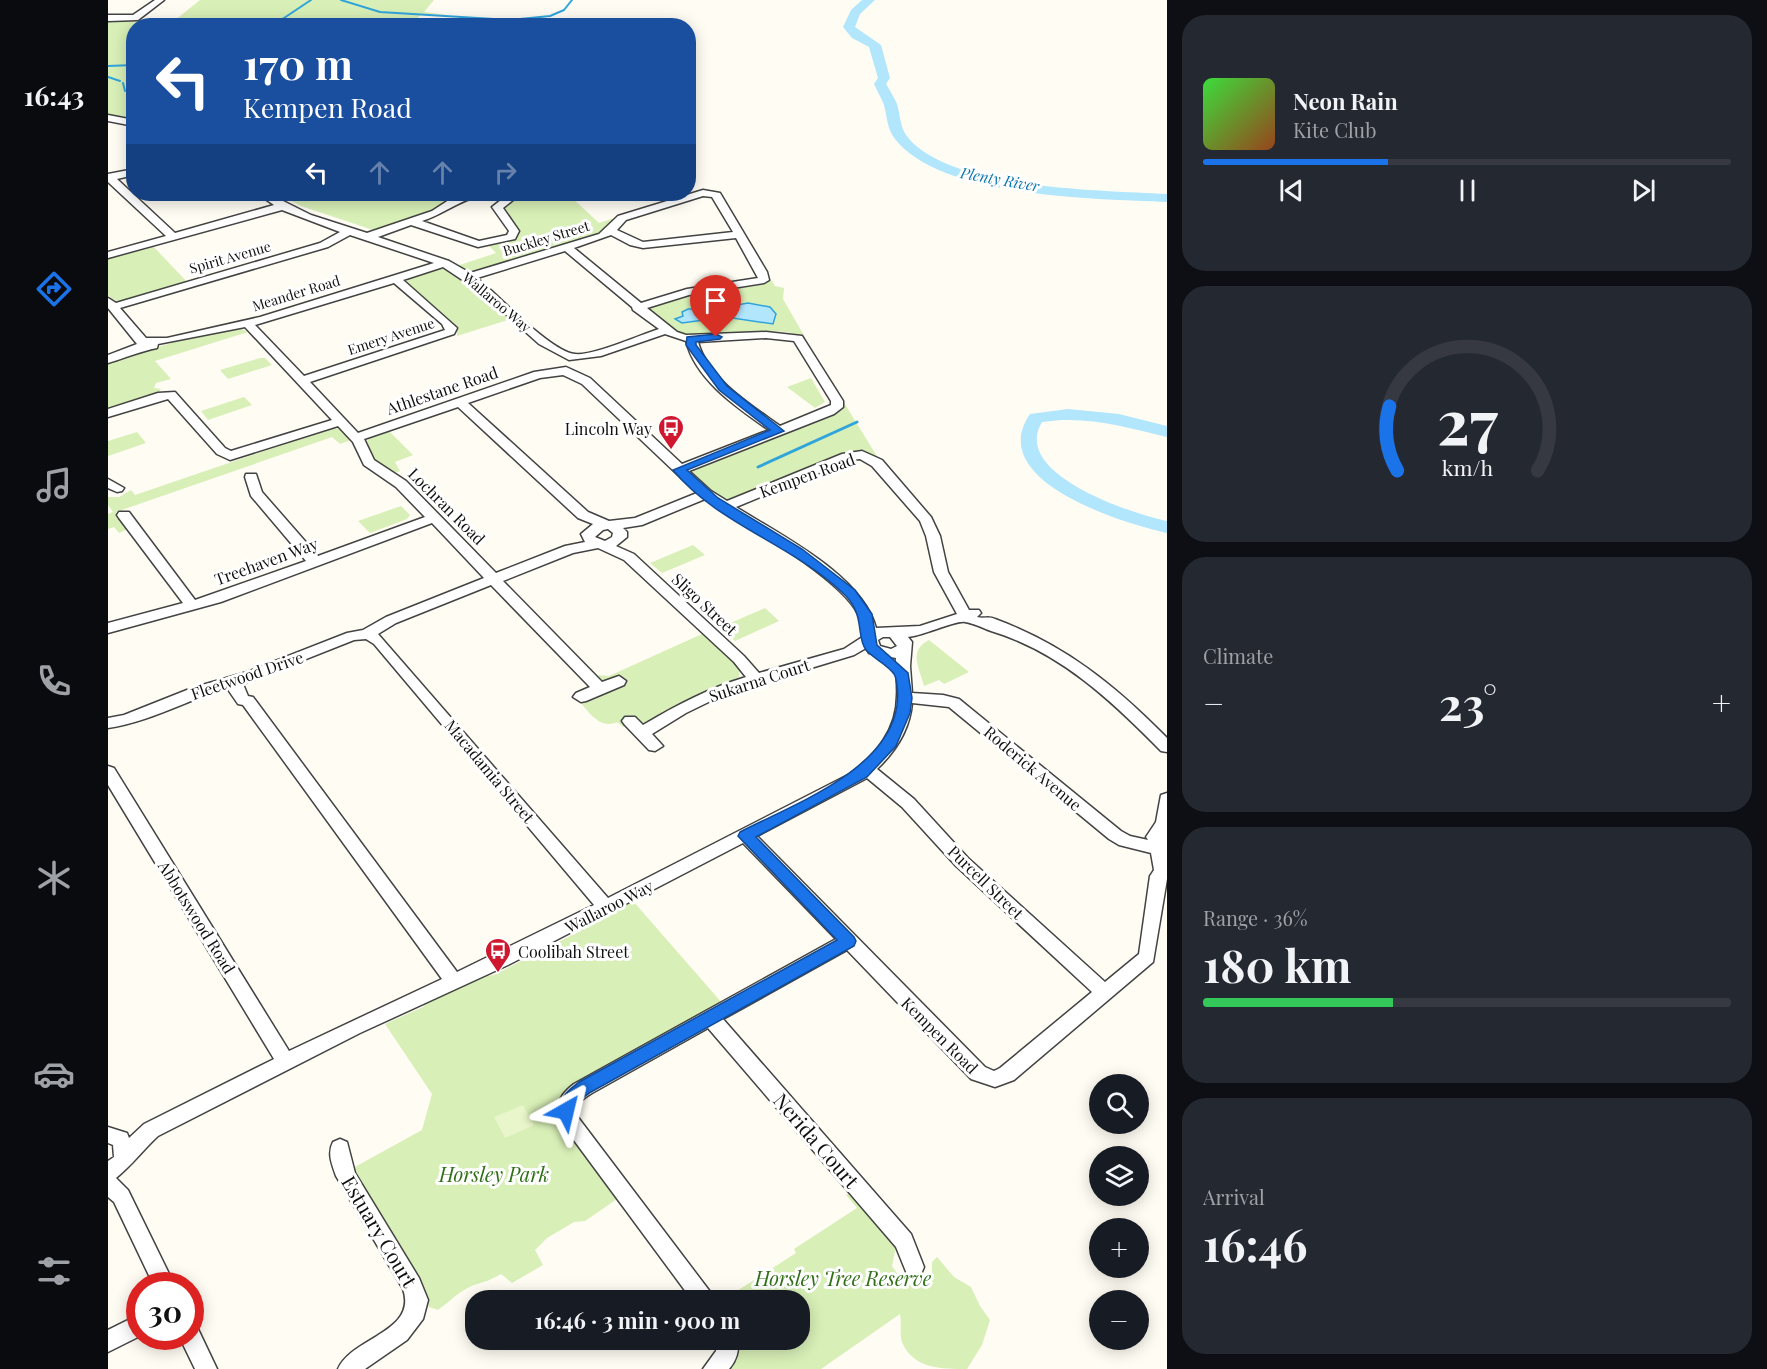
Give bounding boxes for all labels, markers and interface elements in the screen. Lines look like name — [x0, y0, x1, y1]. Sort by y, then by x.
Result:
text: 170 m — [243, 35, 353, 91]
icon: left — [144, 42, 222, 120]
text: 16:43 — [24, 77, 84, 113]
text: Neon Rain — [1293, 86, 1398, 116]
text: Kempen Road — [243, 89, 412, 125]
text: Kite Club — [1293, 116, 1377, 143]
icon: left — [300, 156, 333, 189]
icon: ahead — [363, 156, 396, 189]
icon: ahead — [426, 156, 459, 189]
icon: right — [489, 156, 522, 189]
water label: Plenty River — [958, 162, 1041, 196]
icon: previous — [1275, 174, 1308, 207]
icon: pause — [1451, 174, 1484, 207]
icon: next — [1627, 174, 1660, 207]
street label: Buckley Street — [500, 216, 593, 260]
street label: Spirit Avenue — [187, 236, 273, 278]
street label: Wallaroo Way — [458, 267, 535, 336]
icon: directions — [33, 268, 75, 310]
street label: Meander Road — [250, 271, 342, 315]
pin — [690, 275, 741, 337]
icon: arrive — [699, 284, 732, 317]
street label: Emery Avenue — [345, 313, 437, 359]
street label: Athlestane Road — [383, 361, 500, 419]
text: 27 — [1436, 377, 1498, 461]
bus stop icon: Lincoln Way — [656, 413, 686, 451]
place label: Lincoln Way — [565, 418, 652, 439]
street label: Kempen Road — [756, 448, 858, 502]
text: km/h — [1441, 453, 1493, 481]
street label: Lochran Road — [404, 463, 490, 549]
icon: music — [33, 464, 75, 506]
street label: Treehaven Way — [211, 533, 321, 589]
street label: Sligo Street — [668, 568, 742, 640]
text: Climate — [1203, 642, 1273, 669]
street label: Fleetwood Drive — [188, 646, 306, 704]
street label: Sukarna Court — [706, 654, 812, 706]
icon: phone — [33, 660, 75, 702]
text: 23° — [1439, 672, 1497, 732]
text: − — [1203, 680, 1224, 724]
text: + — [1712, 680, 1731, 724]
street label: Macadamia Street — [441, 715, 540, 827]
street label: Roderick Avenue — [980, 721, 1086, 815]
street label: Purcell Street — [944, 841, 1029, 924]
street label: Abbotswood Road — [153, 856, 240, 977]
icon: climate — [33, 857, 75, 899]
street label: Wallaroo Way — [560, 875, 657, 938]
text: Range · 36% — [1203, 904, 1308, 931]
text: 180 km — [1203, 934, 1352, 994]
bus stop icon: Coolibah Street — [483, 936, 513, 974]
place label: Coolibah Street — [518, 941, 629, 962]
street label: Kempen Road — [897, 992, 983, 1078]
icon: car — [33, 1053, 75, 1095]
map controls — [1089, 1074, 1149, 1350]
button: search — [1089, 1074, 1149, 1134]
position arrow — [534, 1079, 598, 1143]
street label: Nerida Court — [768, 1087, 866, 1194]
button: layers — [1089, 1146, 1149, 1206]
park label: Horsley Park — [438, 1160, 549, 1187]
street label: Estuary Court — [336, 1170, 424, 1293]
text: Arrival — [1203, 1183, 1265, 1210]
text: 16:46 — [1203, 1213, 1308, 1273]
button: + — [1089, 1218, 1149, 1278]
icon: filters — [33, 1250, 75, 1292]
park label: Horsley Tree Reserve — [754, 1264, 932, 1291]
speed limit sign: 30 — [126, 1272, 204, 1350]
button: − — [1089, 1290, 1149, 1350]
text: 16:46 · 3 min · 900 m — [535, 1305, 740, 1335]

